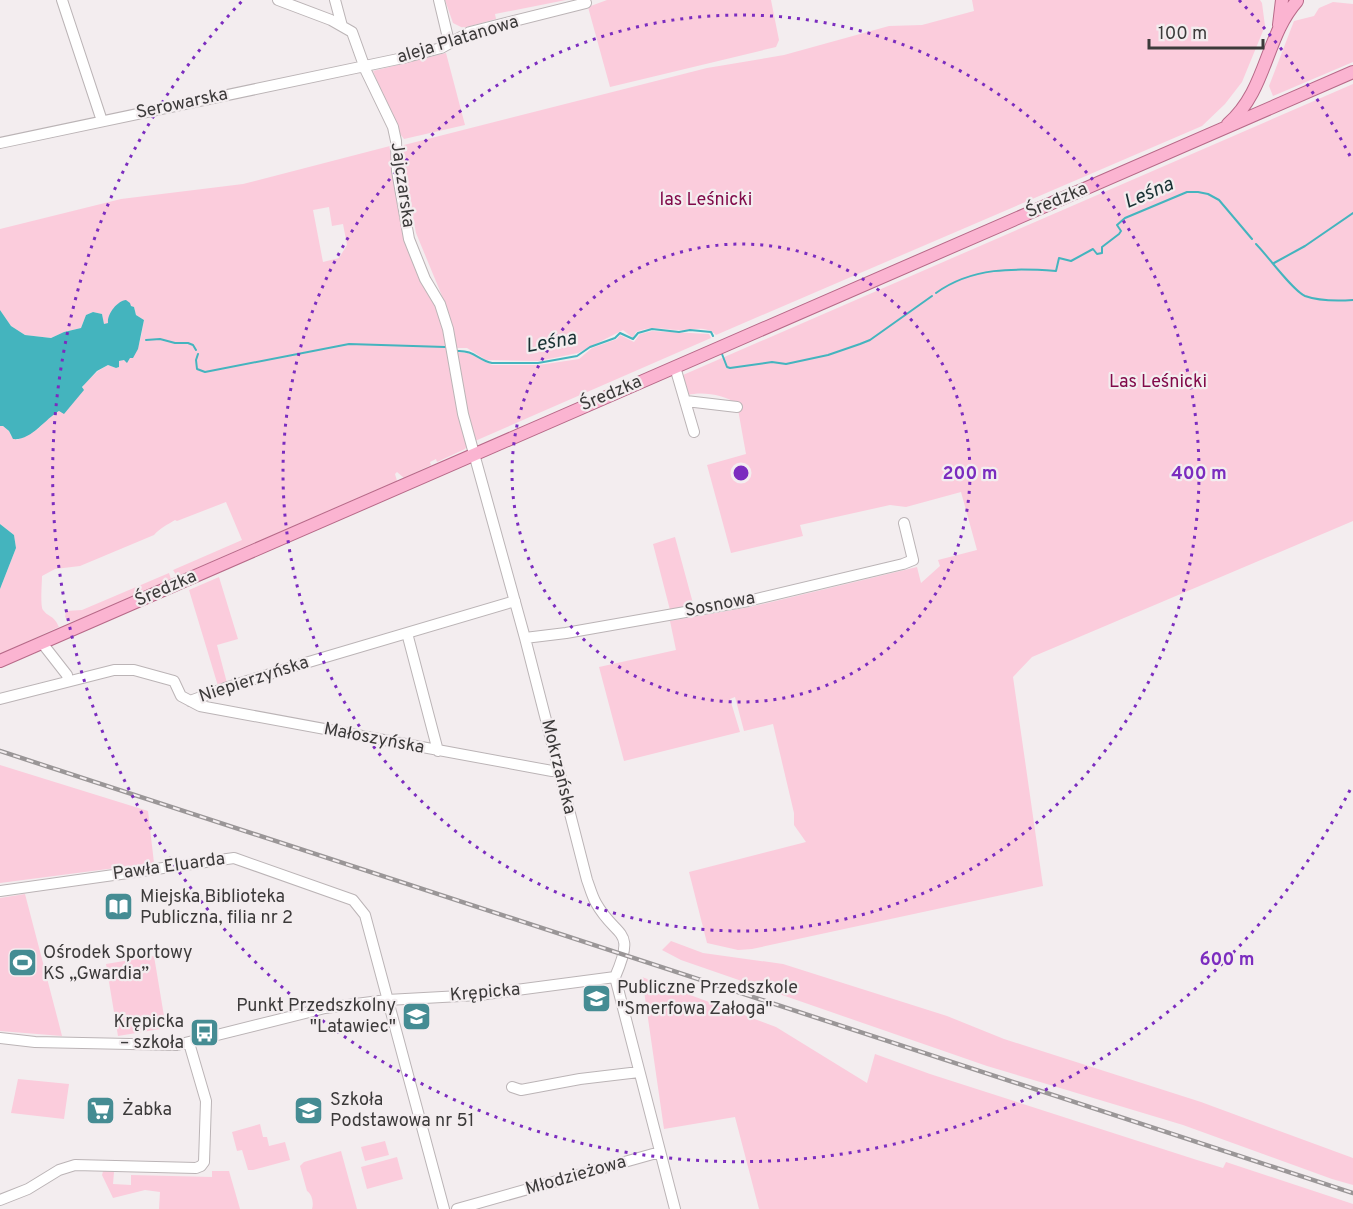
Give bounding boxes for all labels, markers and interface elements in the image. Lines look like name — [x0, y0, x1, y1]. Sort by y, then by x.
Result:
street label: aleja Platanowa — [394, 11, 522, 69]
scale bar — [1149, 12, 1263, 50]
text: 100 m — [1158, 23, 1207, 46]
street label: Serowarska — [134, 83, 230, 125]
street label: Jajczarska — [385, 141, 419, 229]
water label: Leśna — [1120, 172, 1178, 216]
street label: Średzka — [1022, 176, 1091, 224]
park label: las Leśnicki — [660, 189, 752, 212]
water label: Leśna — [523, 326, 579, 360]
street label: Średzka — [576, 369, 645, 417]
park label: Las Leśnicki — [1109, 371, 1207, 394]
centre of rings — [731, 463, 751, 483]
text: 200 m — [942, 463, 998, 486]
text: 400 m — [1171, 463, 1227, 486]
street label: Średzka — [131, 563, 200, 613]
street label: Sosnowa — [683, 587, 757, 623]
street label: Niepierzyńska — [196, 651, 312, 709]
street label: Mokrzańska — [535, 717, 581, 817]
street label: Małoszyńska — [322, 718, 426, 760]
street label: Pawła Eluarda — [111, 848, 227, 886]
place label: Miejska Biblioteka Publiczna, filia nr 2 — [140, 886, 293, 930]
library icon: Miejska Biblioteka Publiczna, filia nr 2 — [103, 891, 135, 923]
place label: Ośrodek Sportowy KS „Gwardia” — [43, 942, 192, 986]
sports icon: Ośrodek Sportowy KS „Gwardia” — [6, 947, 38, 979]
text: 600 m — [1199, 949, 1255, 972]
place label: Publiczne Przedszkole "Smerfowa Załoga" — [617, 977, 798, 1021]
street label: Krępicka — [449, 978, 521, 1008]
school or university icon: Publiczne Przedszkole "Smerfowa Załoga" — [580, 982, 612, 1014]
place label: Punkt Przedszkolny "Latawiec" — [236, 995, 396, 1039]
school or university icon: Punkt Przedszkolny "Latawiec" — [401, 1000, 433, 1032]
place label: Krępicka – szkoła — [113, 1011, 184, 1055]
bus stop icon: Krępicka – szkoła — [189, 1016, 221, 1048]
place label: Szkoła Podstawowa nr 51 — [330, 1089, 474, 1133]
supermarket icon: Żabka — [85, 1094, 117, 1126]
school or university icon: Szkoła Podstawowa nr 51 — [293, 1094, 325, 1126]
place label: Żabka — [122, 1097, 172, 1122]
street label: Młodzieżowa — [523, 1151, 629, 1201]

